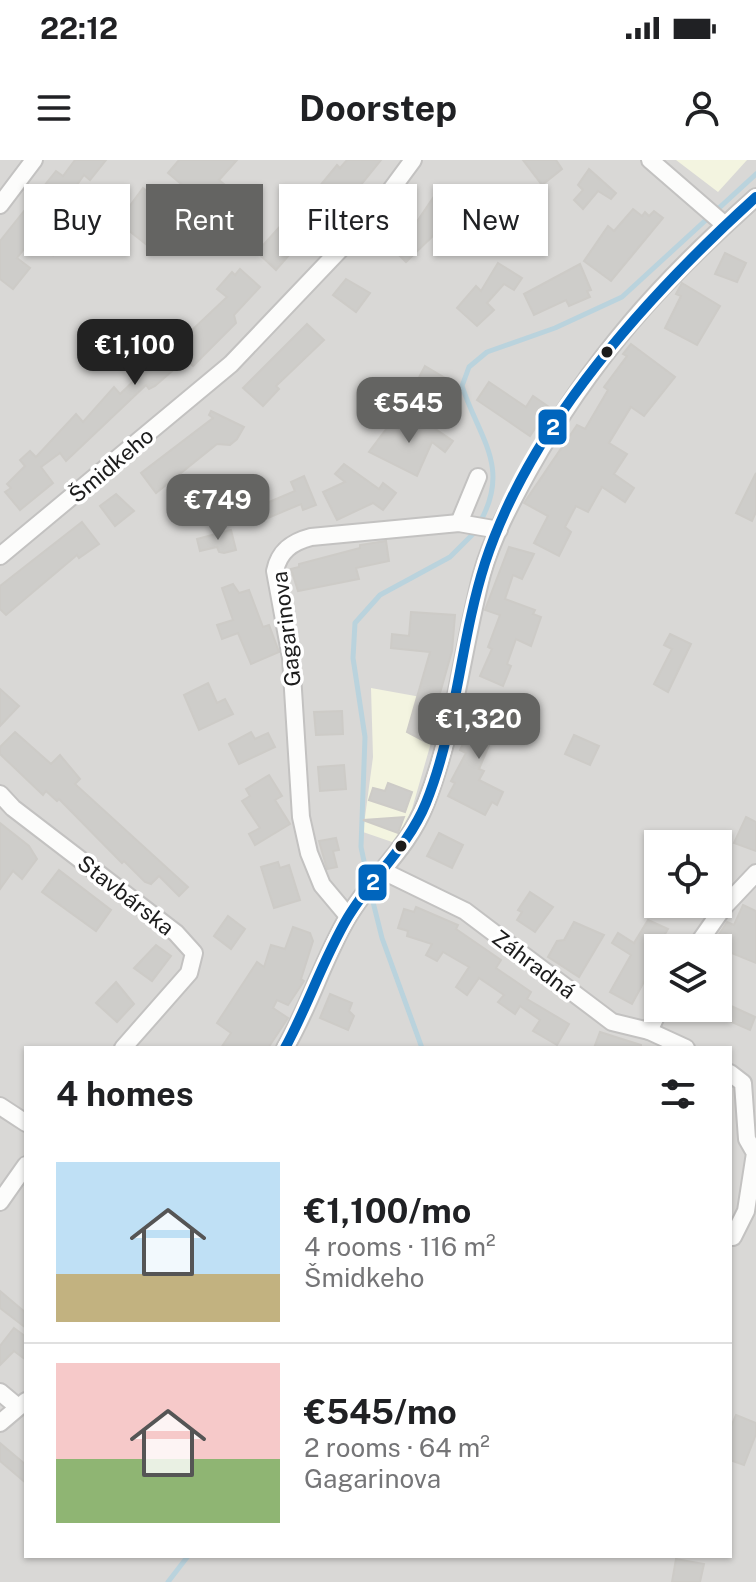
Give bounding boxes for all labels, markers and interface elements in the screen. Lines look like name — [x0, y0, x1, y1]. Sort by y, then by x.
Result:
text: 22:12 — [40, 10, 118, 46]
icon: menu — [32, 86, 76, 130]
icon: person — [680, 86, 724, 130]
text: Doorstep — [299, 87, 457, 129]
chip: Buy — [24, 184, 130, 256]
chip: Rent — [146, 184, 263, 256]
chip: Filters — [279, 184, 417, 256]
chip: New — [433, 184, 548, 256]
pin: €1,100 — [70, 319, 200, 387]
text: €1,100 — [95, 329, 175, 360]
unlabelled marker — [599, 344, 615, 360]
pin: €545 — [362, 377, 456, 445]
text: €545 — [375, 387, 443, 418]
line badge: 2 — [537, 408, 568, 446]
text: 2 — [546, 414, 560, 440]
street label: Šmidkeho — [64, 422, 158, 508]
pin: €749 — [171, 474, 265, 542]
text: €749 — [184, 484, 252, 515]
street label: Gagarinova — [266, 570, 306, 688]
pin: €1,320 — [414, 693, 544, 761]
text: €1,320 — [436, 703, 522, 734]
map controls — [644, 830, 732, 1022]
button: locate — [644, 830, 732, 918]
unlabelled marker — [393, 838, 409, 854]
street label: Stavbárska — [73, 849, 179, 941]
line badge: 2 — [357, 863, 388, 902]
text: 2 — [366, 869, 380, 895]
street label: Záhradná — [487, 924, 581, 1004]
button: layers — [644, 934, 732, 1022]
icon: filters — [656, 1072, 700, 1116]
text: 4 homes — [56, 1074, 194, 1114]
text: €1,100/mo — [304, 1191, 471, 1231]
icon: home — [120, 1194, 216, 1290]
text: 4 rooms · 116 m² — [304, 1231, 496, 1262]
text: Šmidkeho — [304, 1262, 424, 1293]
text: €545/mo — [304, 1392, 457, 1432]
icon: home — [120, 1395, 216, 1491]
text: 2 rooms · 64 m² — [304, 1432, 490, 1463]
text: Gagarinova — [304, 1463, 441, 1494]

